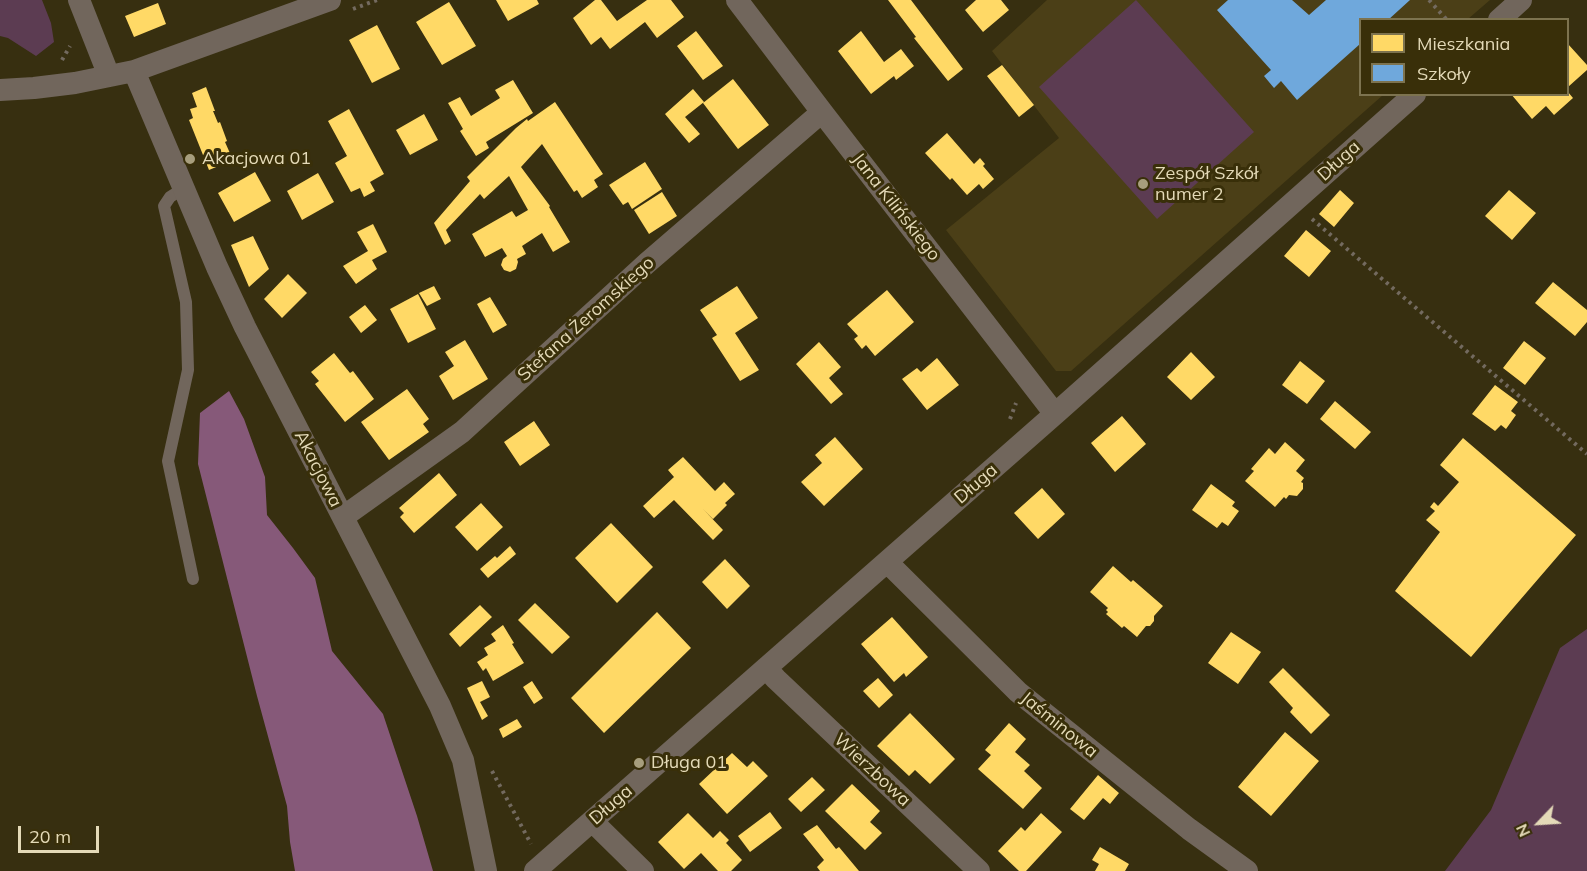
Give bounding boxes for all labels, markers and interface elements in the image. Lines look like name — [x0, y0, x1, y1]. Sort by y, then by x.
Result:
legend — [1359, 18, 1569, 96]
text: Mieszkania — [1417, 32, 1510, 55]
text: Szkoły — [1417, 62, 1471, 85]
street label: Długa — [1313, 136, 1365, 186]
place label: Akacjowa 01 — [202, 148, 311, 170]
street label: Jana Kilińskiego — [847, 149, 945, 265]
marker: Akacjowa 01 — [183, 152, 197, 166]
place label: Zespół Szkół numer 2 — [1155, 163, 1258, 206]
marker: Zespół Szkół numer 2 — [1136, 177, 1150, 191]
street label: Stefana Żeromskiego — [513, 252, 659, 386]
street label: Akacjowa — [290, 427, 346, 511]
street label: Długa — [950, 460, 1002, 508]
street label: Jaśminowa — [1016, 687, 1102, 763]
street label: Wierzbowa — [829, 729, 915, 811]
place label: Długa 01 — [651, 752, 727, 774]
marker: Długa 01 — [632, 756, 646, 770]
street label: Długa — [585, 781, 637, 829]
north arrow — [1509, 793, 1569, 853]
scale bar — [21, 814, 102, 852]
text: N — [1511, 821, 1534, 840]
text: 20 m — [29, 825, 71, 848]

